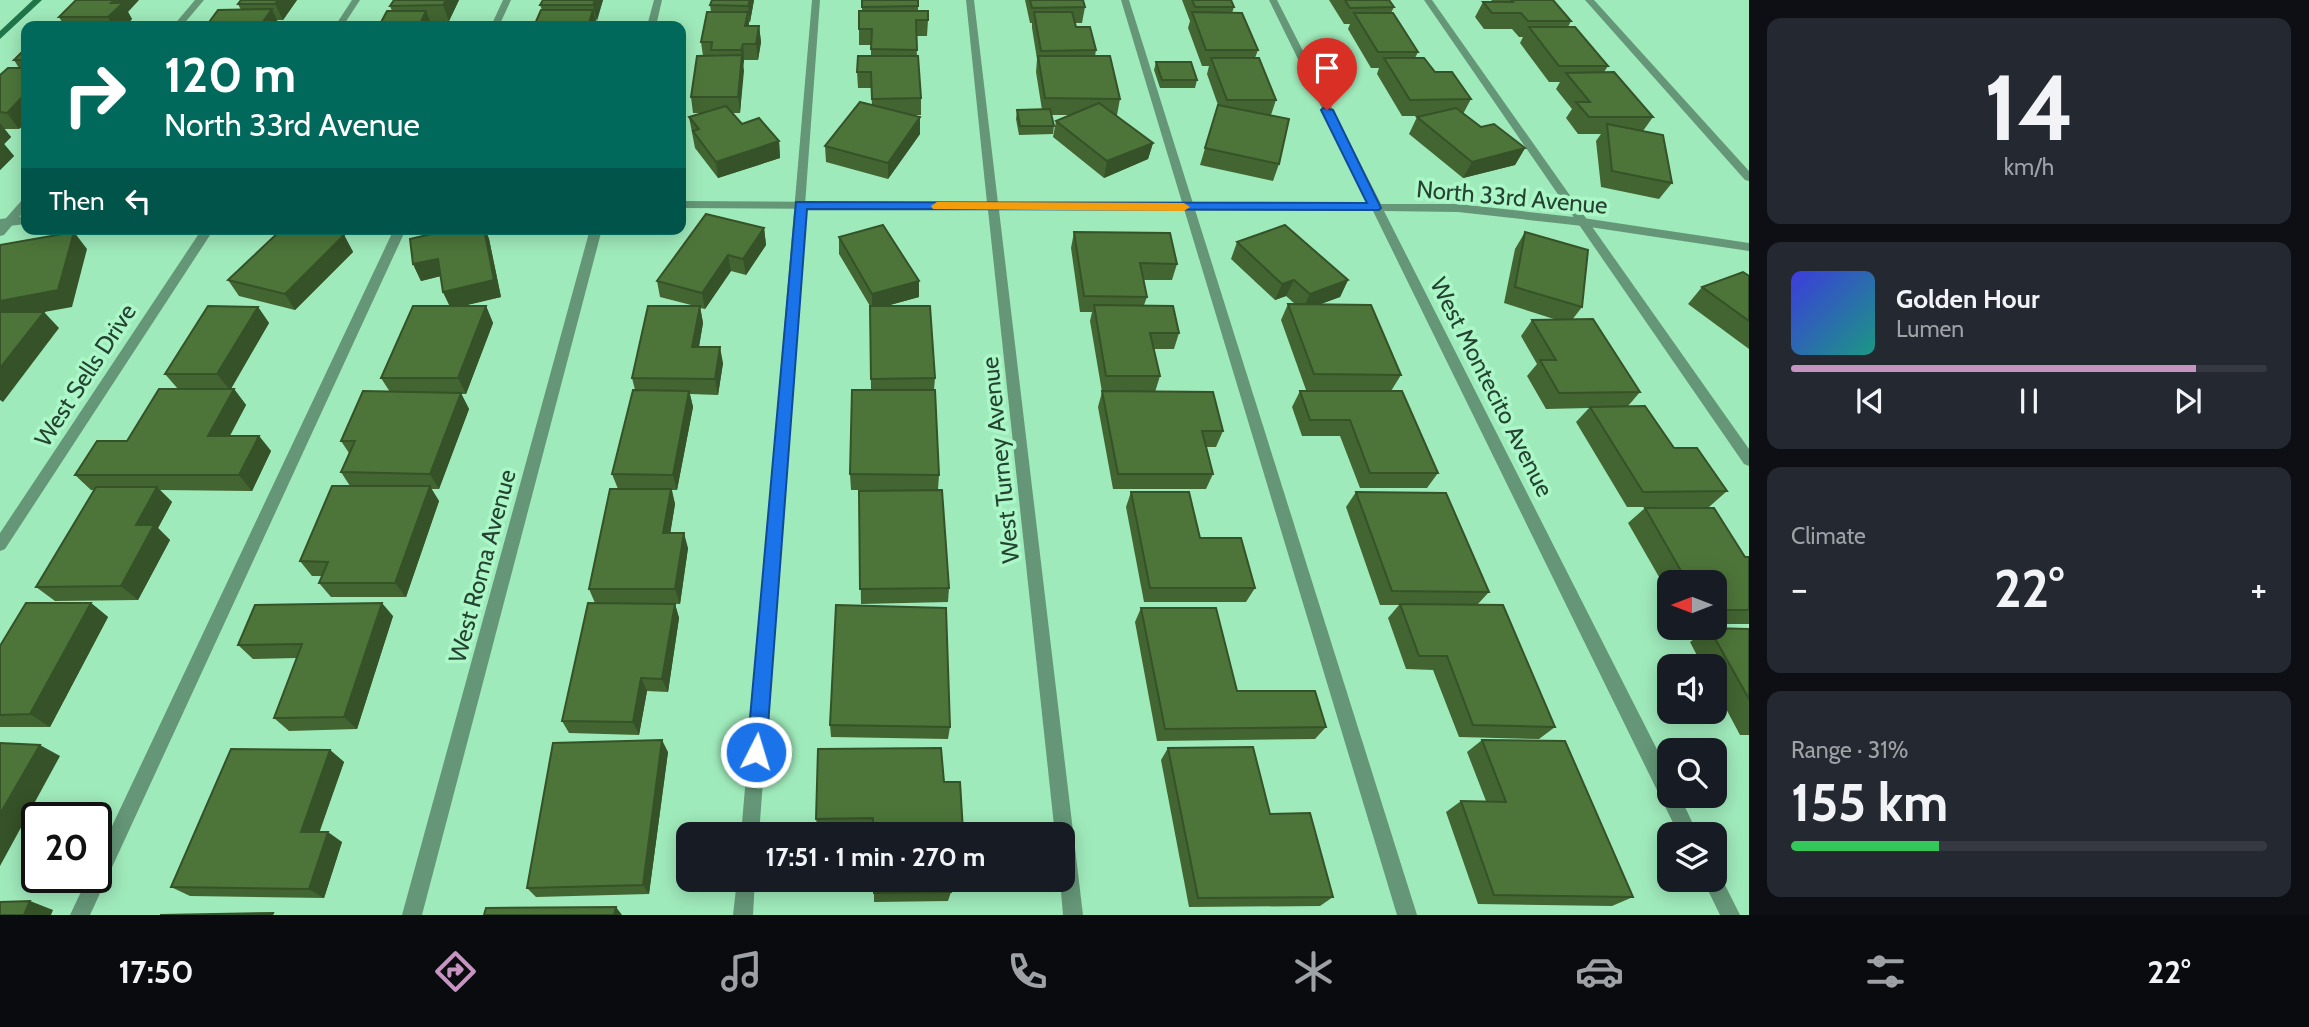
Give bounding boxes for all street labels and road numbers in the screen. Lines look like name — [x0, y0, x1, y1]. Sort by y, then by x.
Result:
street label: North 33rd Avenue — [1415, 174, 1609, 220]
street label: West Montecito Avenue — [1424, 273, 1560, 501]
street label: West Sells Drive — [28, 298, 142, 452]
street label: West Turney Avenue — [975, 355, 1025, 565]
street label: West Roma Avenue — [442, 466, 522, 666]

